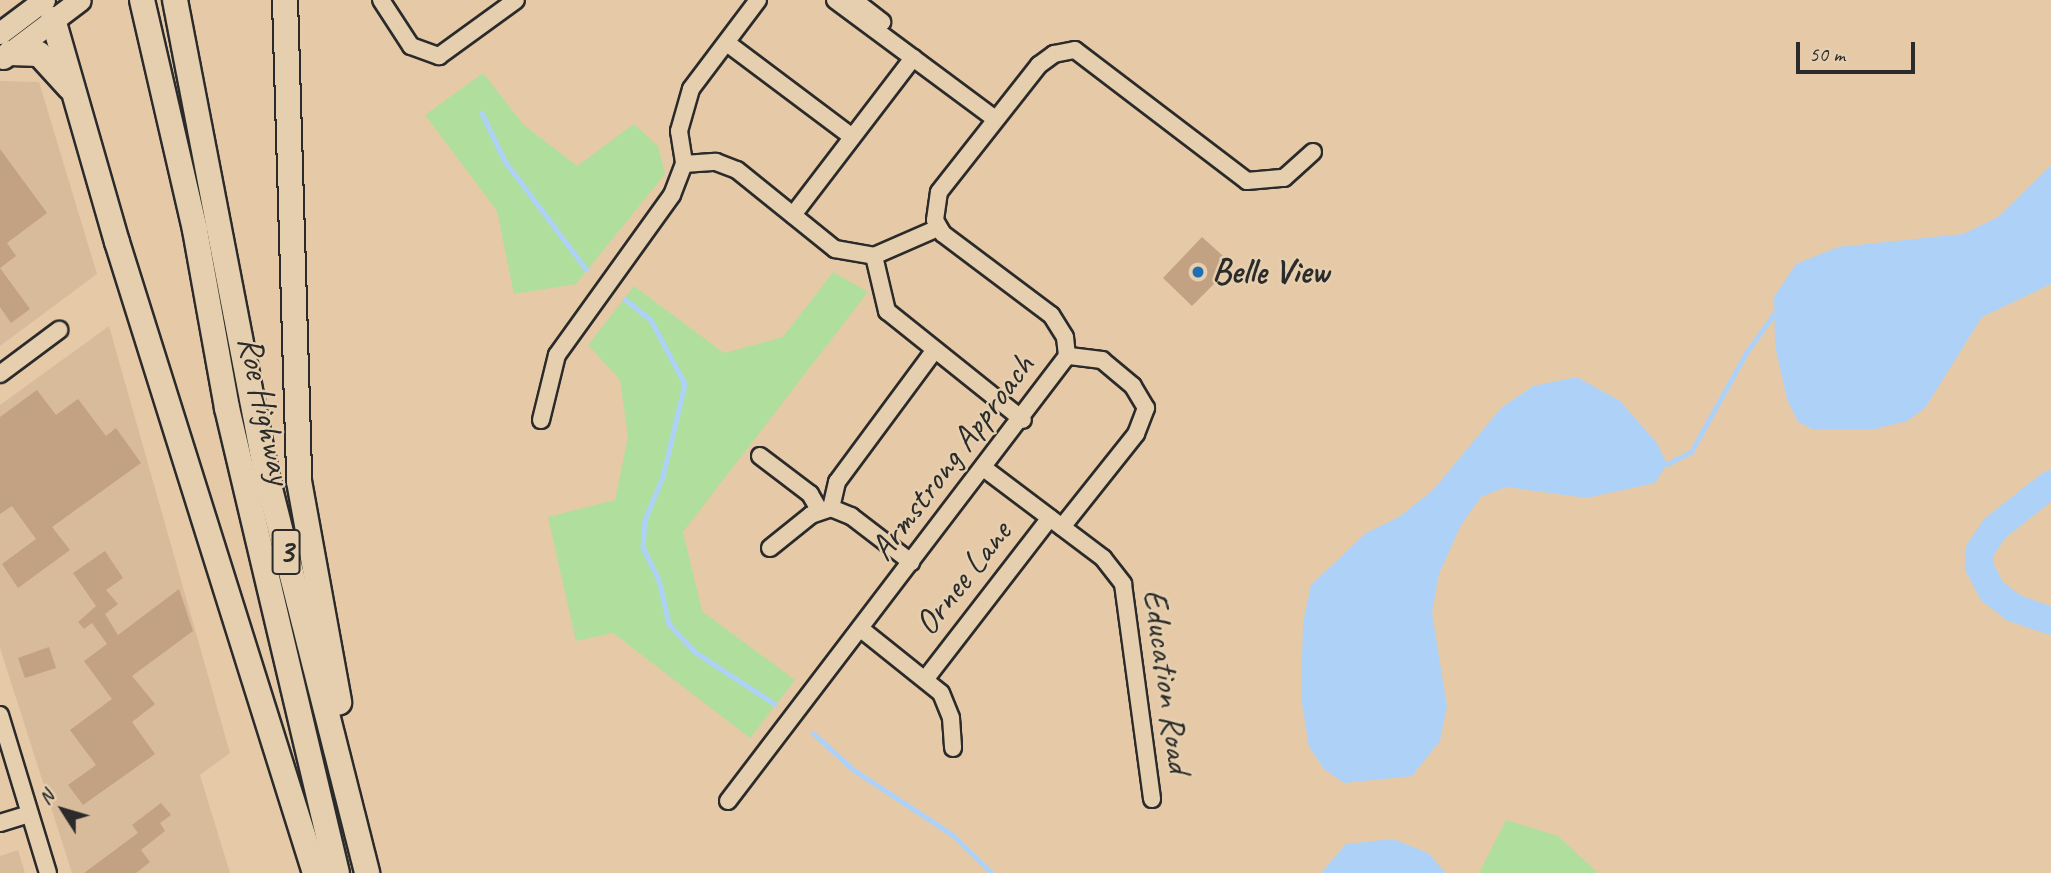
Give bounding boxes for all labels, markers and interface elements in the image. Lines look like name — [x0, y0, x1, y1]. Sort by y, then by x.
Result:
scale bar — [1799, 28, 1918, 72]
text: 50 m — [1809, 41, 1845, 67]
place label: Belle View — [1212, 251, 1329, 293]
marker: Belle View — [1190, 264, 1206, 280]
street label: Roe Highway — [229, 332, 301, 488]
street label: Armstrong Approach — [861, 345, 1043, 569]
street label: Ornee Lane — [905, 512, 1021, 644]
road number: 3 — [270, 523, 302, 582]
street label: Education Road — [1133, 587, 1201, 775]
north arrow — [28, 775, 98, 845]
text: N — [33, 785, 59, 809]

